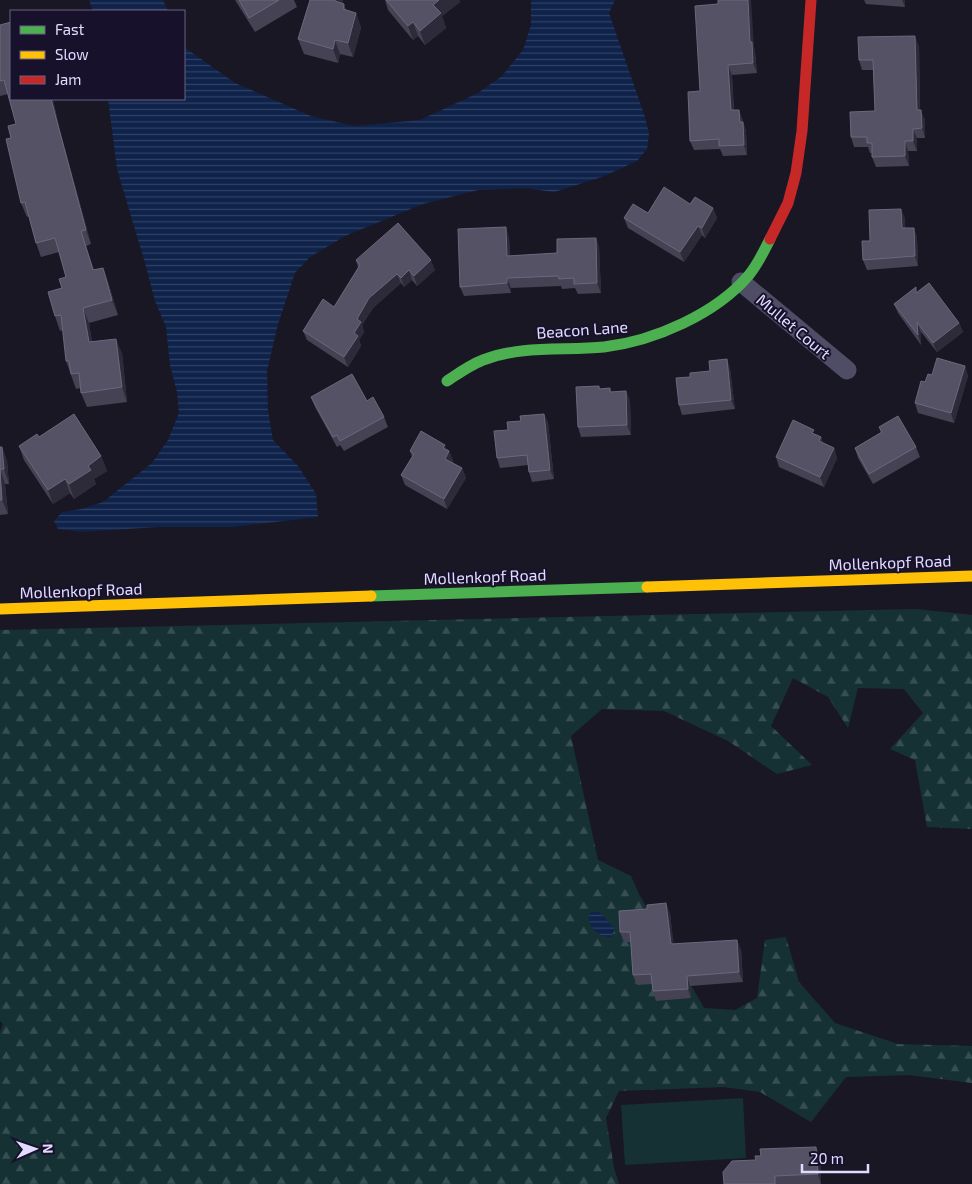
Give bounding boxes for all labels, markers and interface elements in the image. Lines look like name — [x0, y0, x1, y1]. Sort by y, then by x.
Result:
legend — [10, 10, 185, 100]
text: Fast — [55, 20, 85, 38]
text: Slow — [55, 45, 89, 63]
text: Jam — [55, 70, 81, 88]
street label: Mullet Court — [753, 290, 835, 362]
street label: Beacon Lane — [536, 316, 628, 342]
street label: Mollenkopf Road — [828, 550, 952, 574]
street label: Mollenkopf Road — [423, 564, 547, 588]
street label: Mollenkopf Road — [19, 578, 143, 602]
north arrow — [10, 1124, 60, 1174]
scale bar — [802, 1142, 868, 1174]
text: N — [40, 1143, 57, 1154]
text: 20 m — [810, 1149, 844, 1167]

